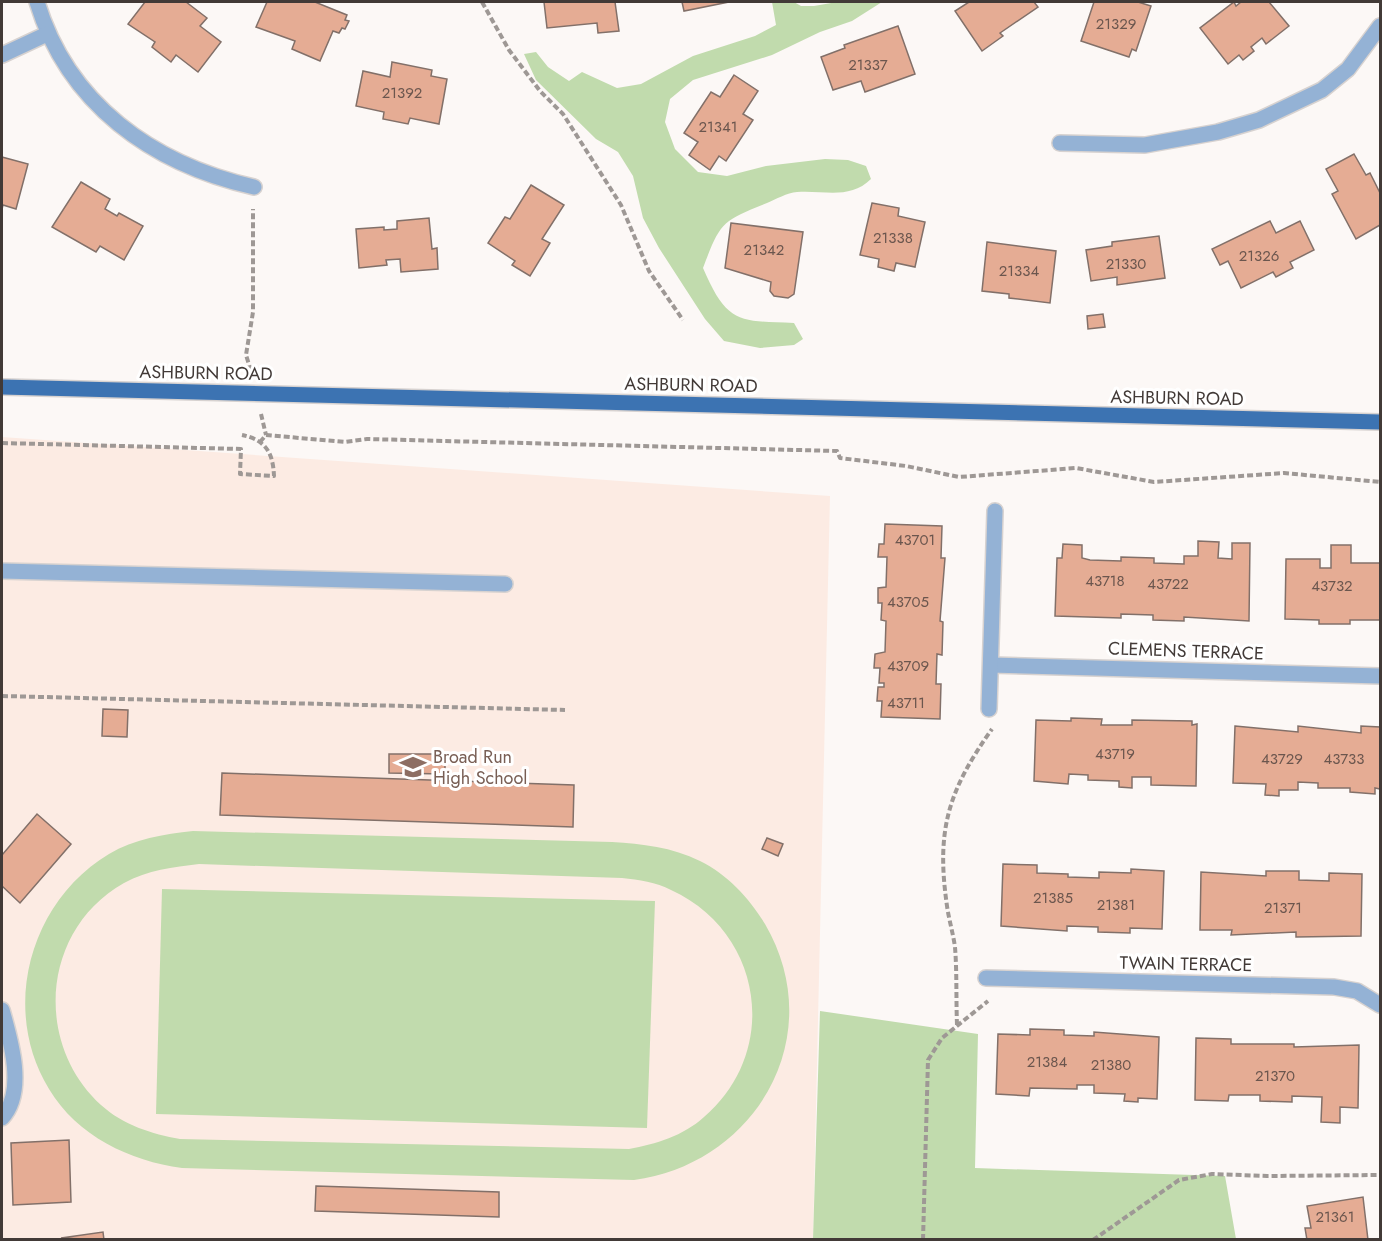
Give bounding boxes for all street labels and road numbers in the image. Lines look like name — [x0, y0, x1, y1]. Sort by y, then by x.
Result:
street label: ASHBURN ROAD — [139, 359, 273, 387]
street label: ASHBURN ROAD — [624, 371, 758, 399]
street label: ASHBURN ROAD — [1110, 384, 1244, 412]
street label: CLEMENS TERRACE — [1108, 635, 1264, 667]
street label: TWAIN TERRACE — [1119, 950, 1253, 978]

